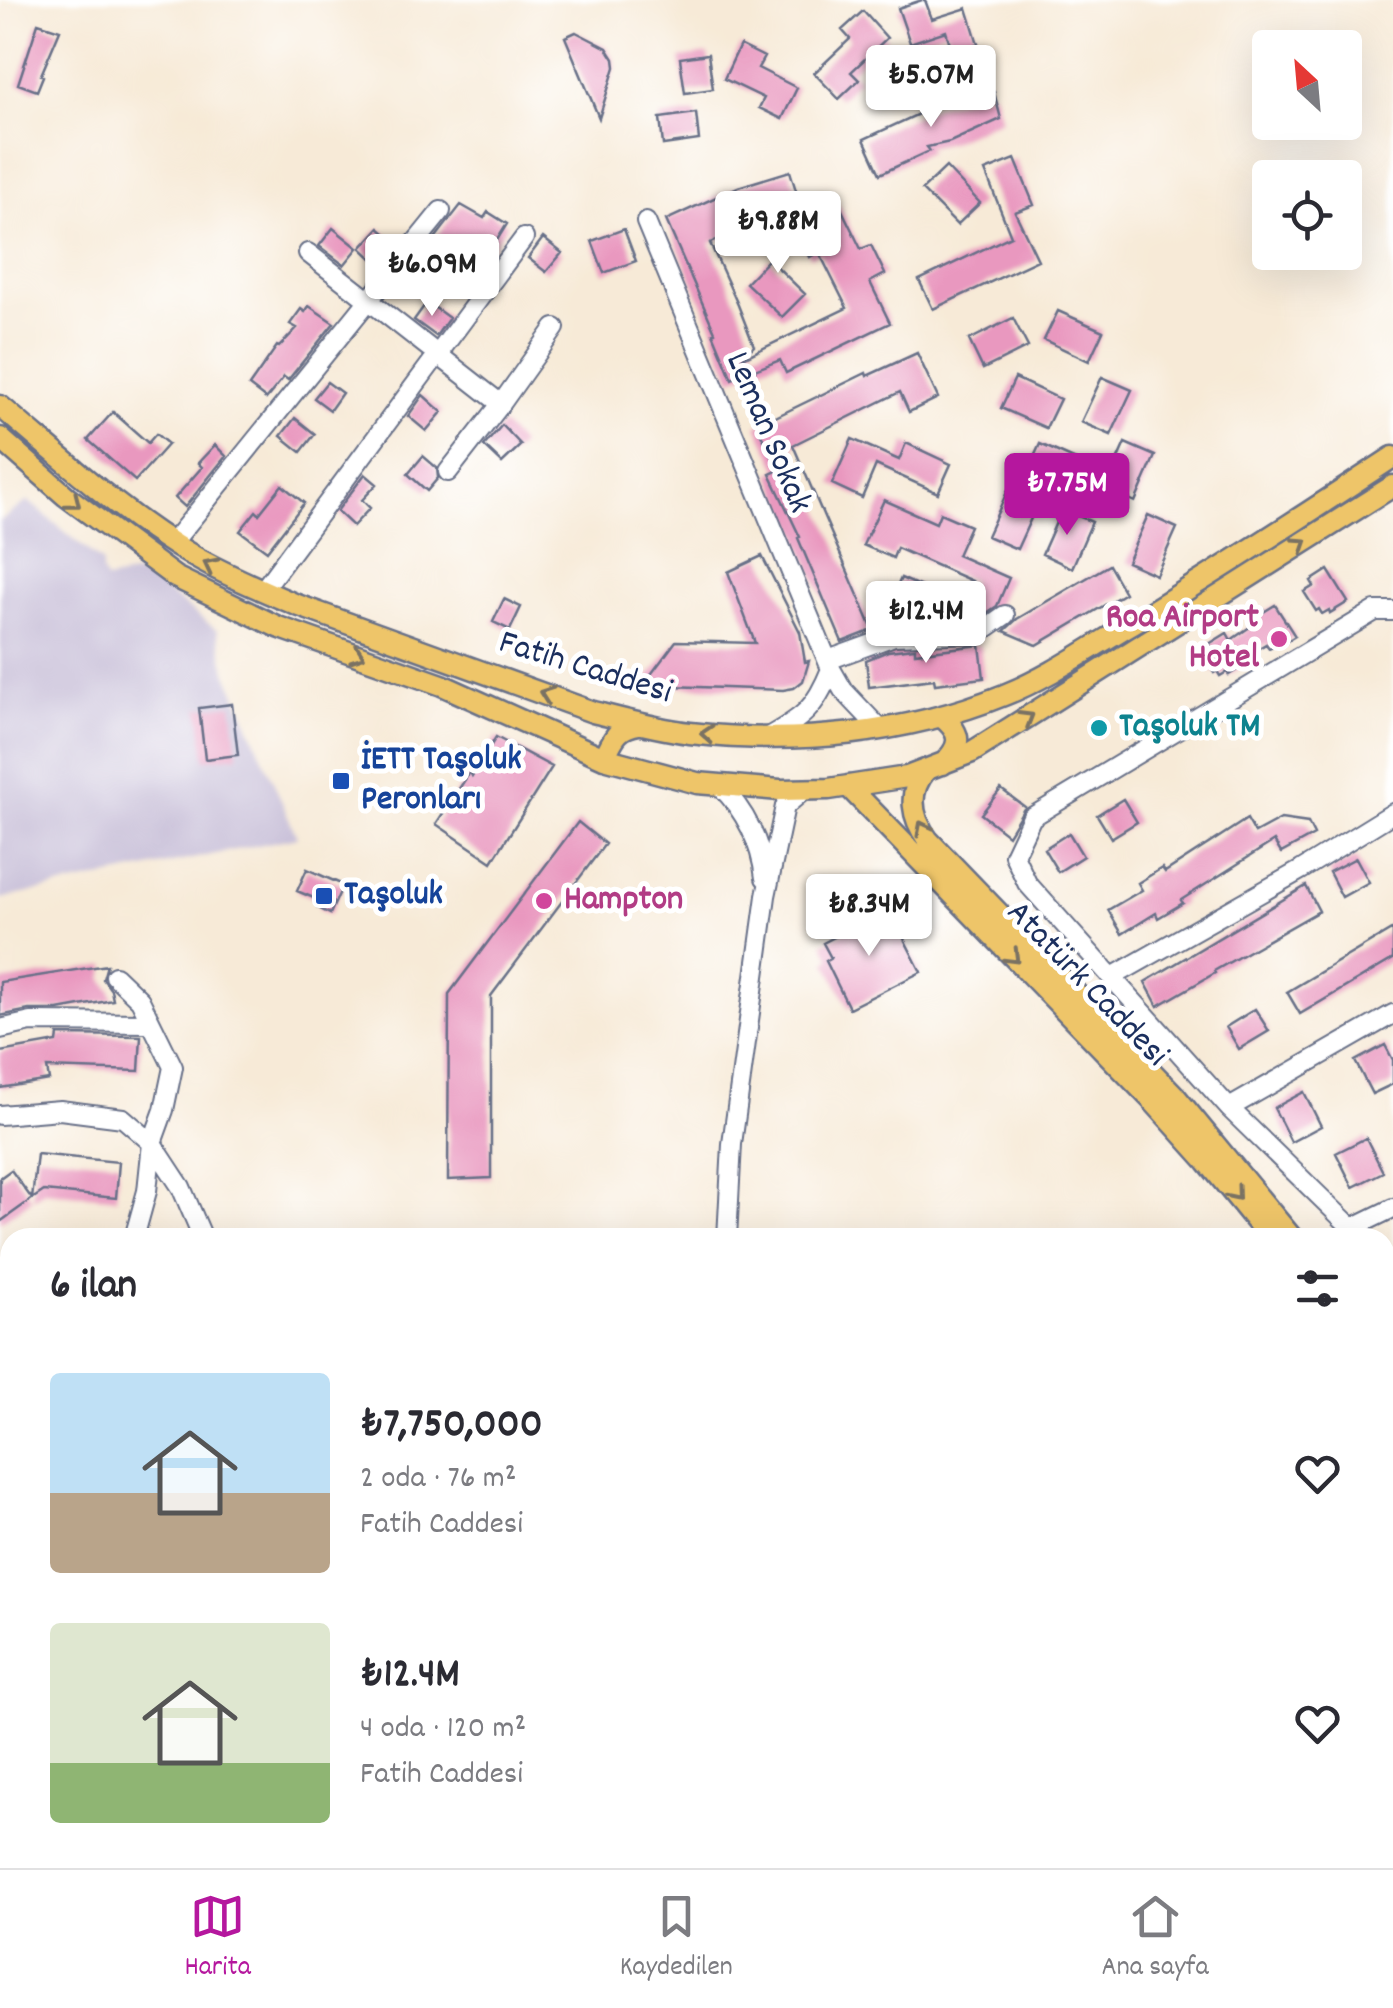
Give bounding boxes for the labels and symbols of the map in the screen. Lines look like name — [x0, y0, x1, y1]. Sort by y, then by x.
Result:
north arrow — [1252, 30, 1362, 140]
pin: ₺5.07M — [850, 45, 1012, 130]
pin: ₺9.88M — [697, 191, 859, 276]
pin: ₺6.09M — [351, 234, 513, 319]
street label: Leman Sokak — [711, 345, 823, 521]
pin: ₺7.75M — [986, 453, 1148, 538]
one-way arrow — [63, 490, 81, 508]
one-way arrow — [1291, 537, 1309, 556]
one-way arrow — [203, 558, 221, 577]
pin: ₺12.4M — [845, 581, 1007, 666]
place label: Roa Airport Hotel — [1106, 594, 1260, 684]
street label: Fatih Caddesi — [492, 619, 678, 719]
marker: Roa Airport Hotel — [1268, 628, 1290, 650]
one-way arrow — [348, 643, 365, 664]
one-way arrow — [538, 686, 555, 706]
place label: Taşoluk TM — [1119, 703, 1260, 753]
one-way arrow — [1016, 711, 1034, 730]
marker: Taşoluk TM — [1088, 717, 1110, 739]
one-way arrow — [698, 724, 714, 746]
place label: İETT Taşoluk Peronları — [361, 736, 522, 826]
marker: İETT Taşoluk Peronları — [330, 770, 352, 792]
one-way arrow — [916, 821, 935, 839]
place label: Taşoluk — [344, 871, 443, 921]
pin: ₺8.34M — [788, 874, 950, 959]
place label: Hampton — [564, 876, 683, 926]
marker: Taşoluk — [313, 885, 335, 907]
marker: Hampton — [533, 890, 555, 912]
street label: Atatürk Caddesi — [993, 890, 1179, 1080]
one-way arrow — [1001, 945, 1019, 963]
one-way arrow — [1223, 1183, 1241, 1201]

